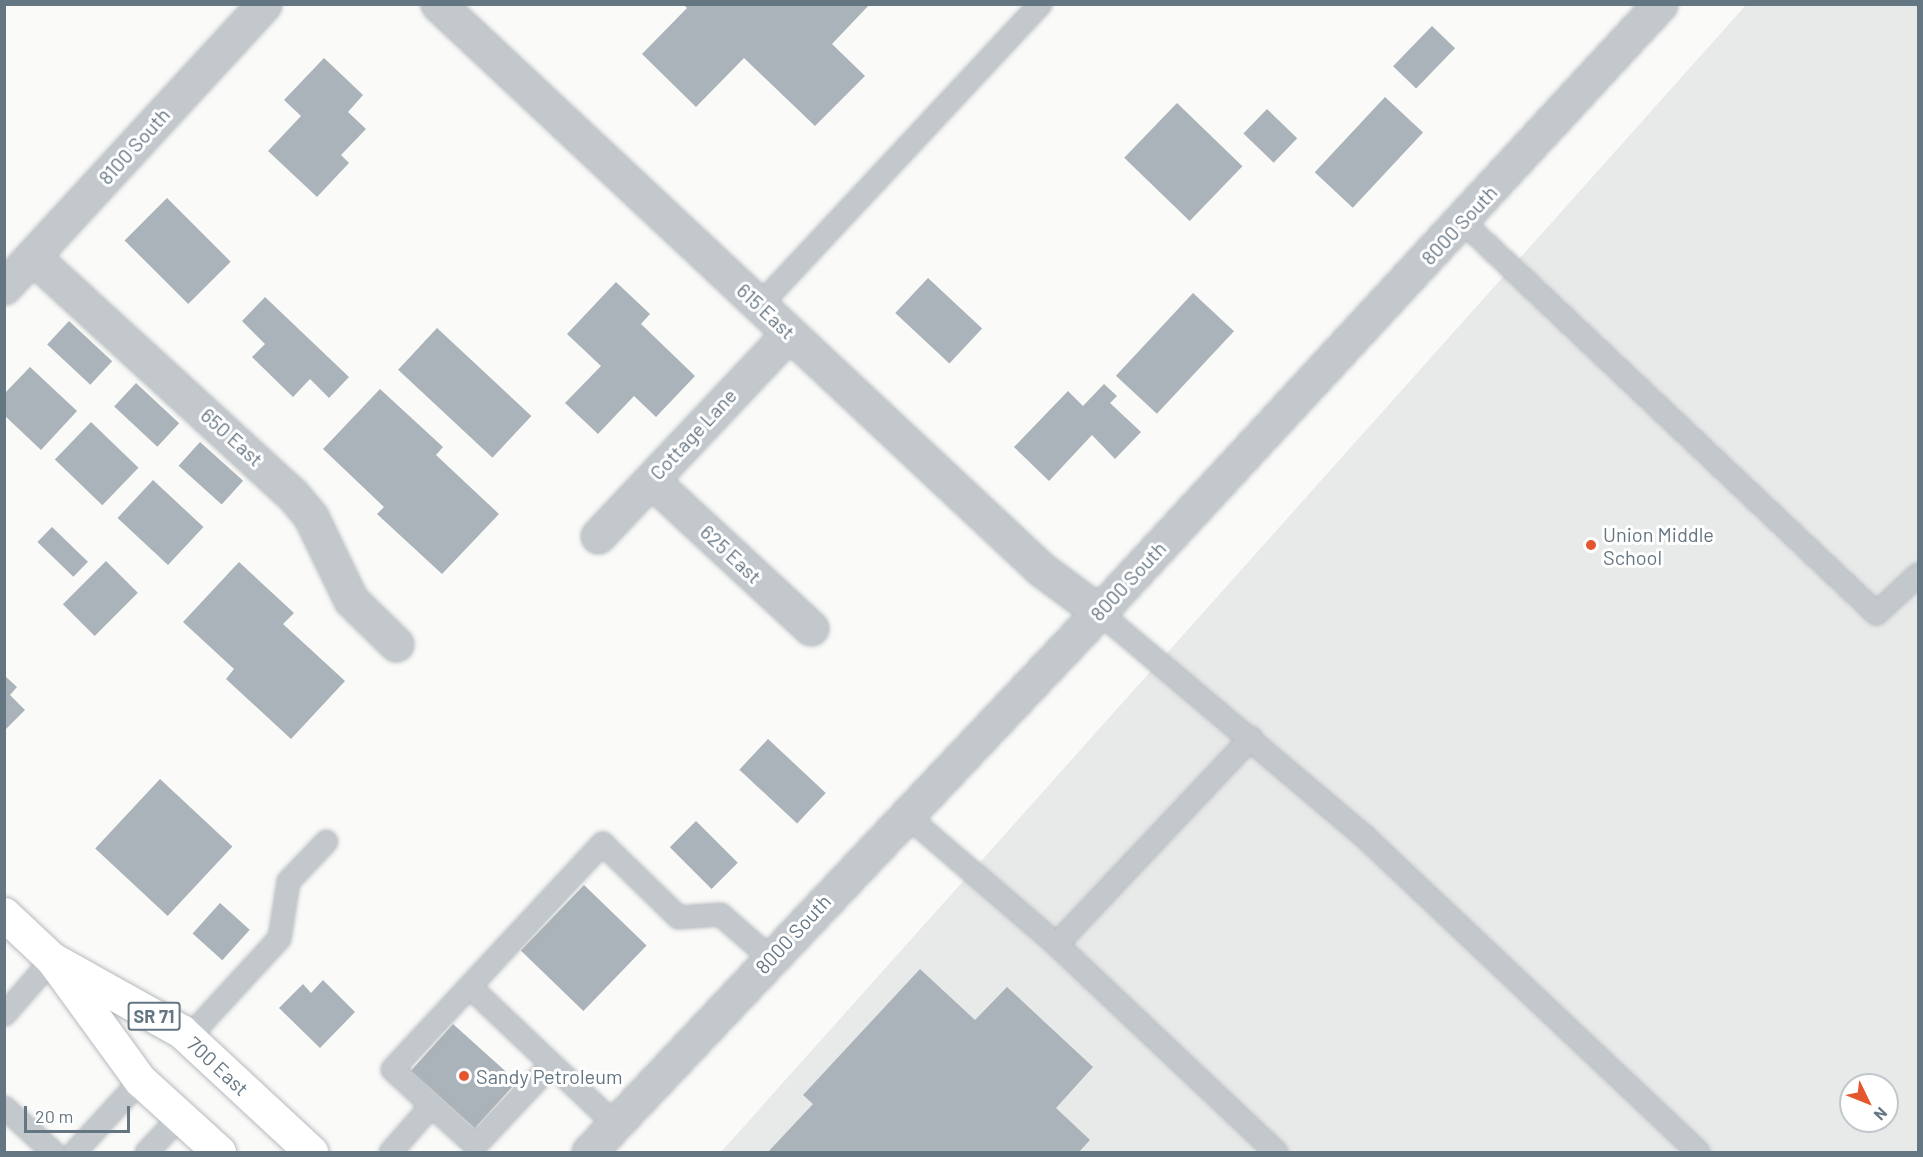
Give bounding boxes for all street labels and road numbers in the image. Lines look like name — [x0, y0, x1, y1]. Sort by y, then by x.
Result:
street label: 8100 South — [93, 103, 175, 189]
street label: 8000 South — [1416, 180, 1502, 270]
street label: 615 East — [732, 278, 800, 344]
street label: Cottage Lane — [645, 383, 741, 485]
street label: 650 East — [196, 403, 268, 471]
street label: 625 East — [696, 520, 766, 588]
street label: 8000 South — [1085, 536, 1171, 626]
street label: 8000 South — [750, 889, 836, 979]
road number: SR 71 — [127, 1001, 181, 1031]
street label: 700 East — [182, 1032, 254, 1100]

